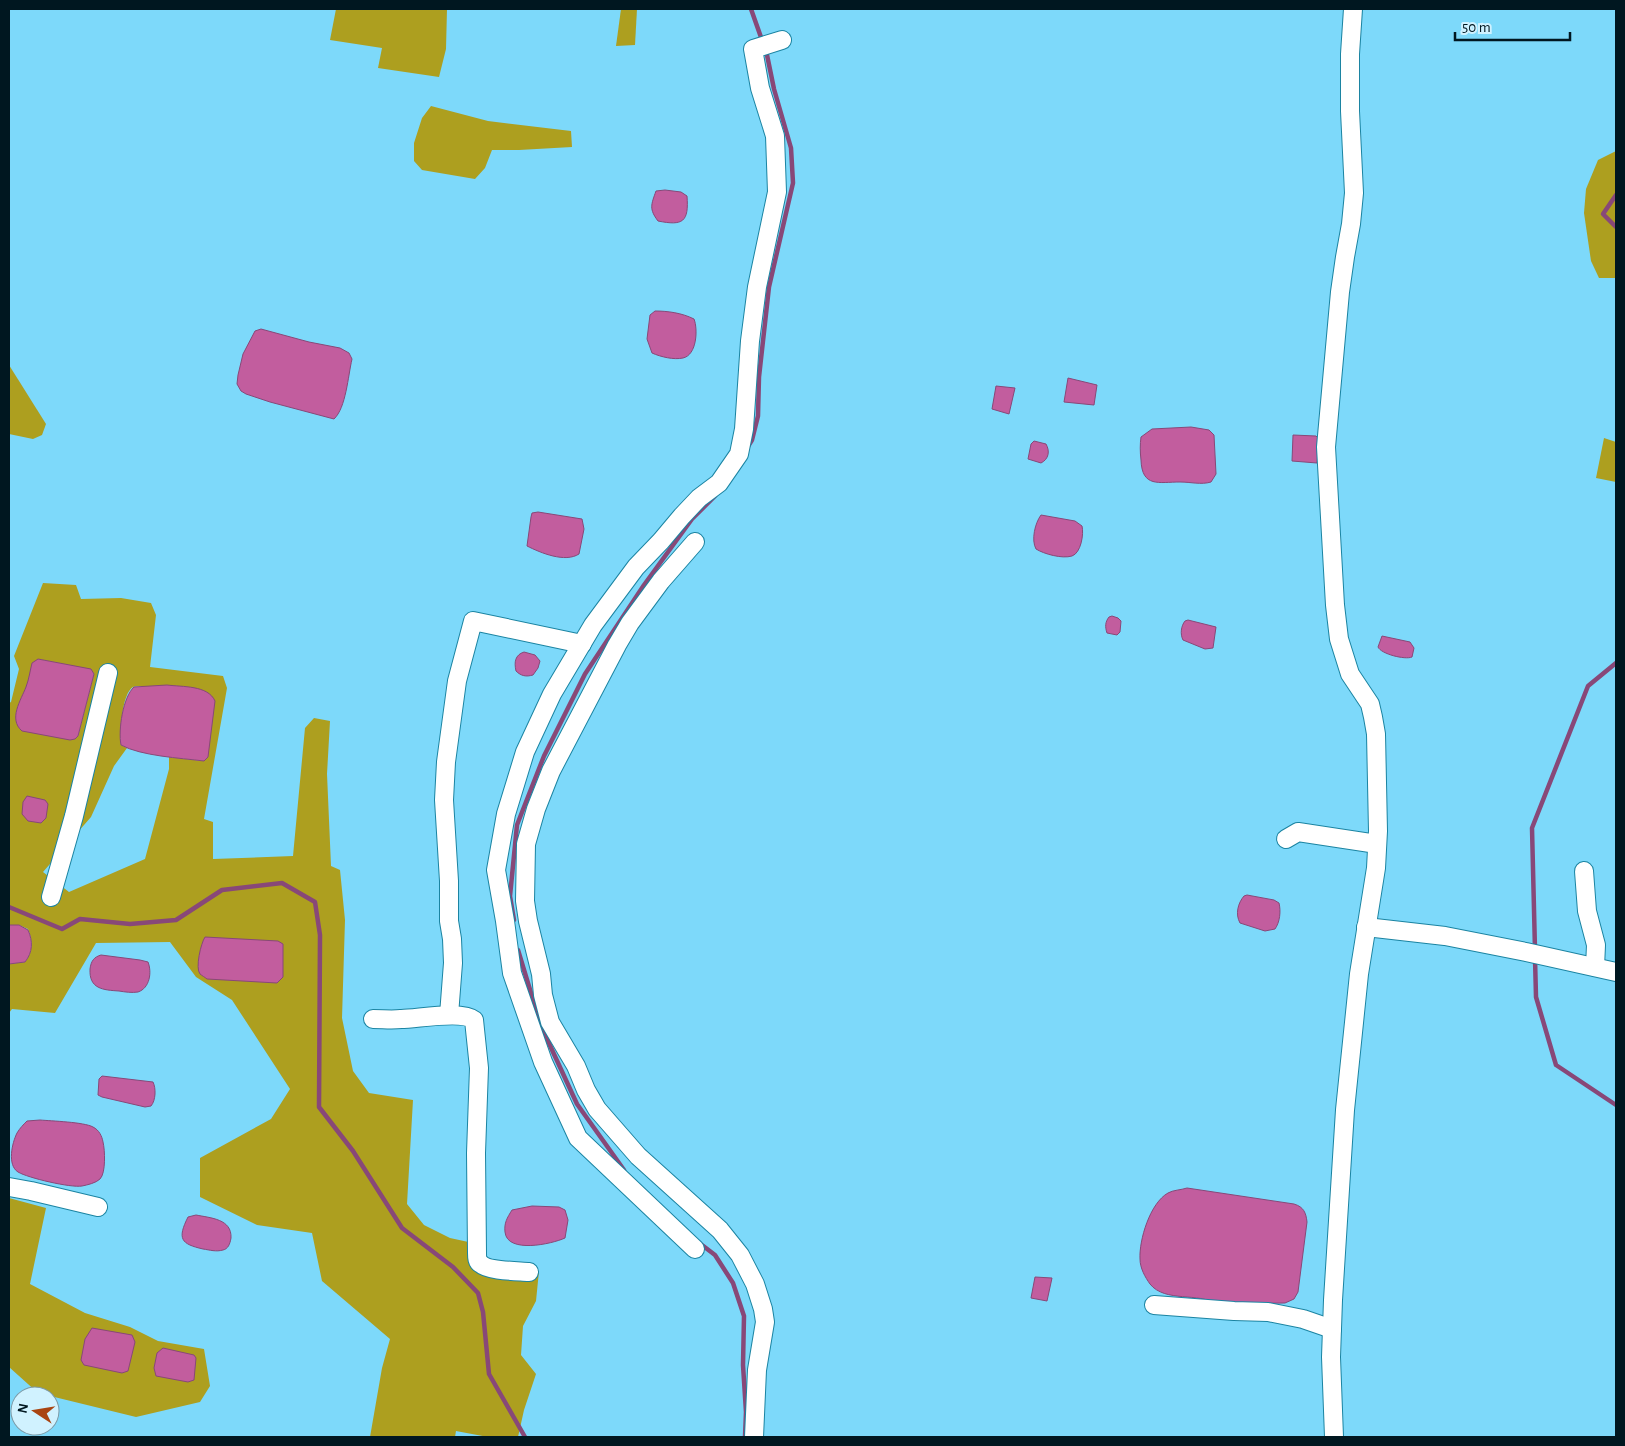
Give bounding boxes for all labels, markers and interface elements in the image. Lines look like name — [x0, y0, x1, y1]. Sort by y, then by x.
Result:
scale bar — [1455, 10, 1570, 42]
text: 50 m — [1462, 20, 1491, 35]
north arrow — [10, 1386, 60, 1436]
text: N — [15, 1402, 31, 1415]

